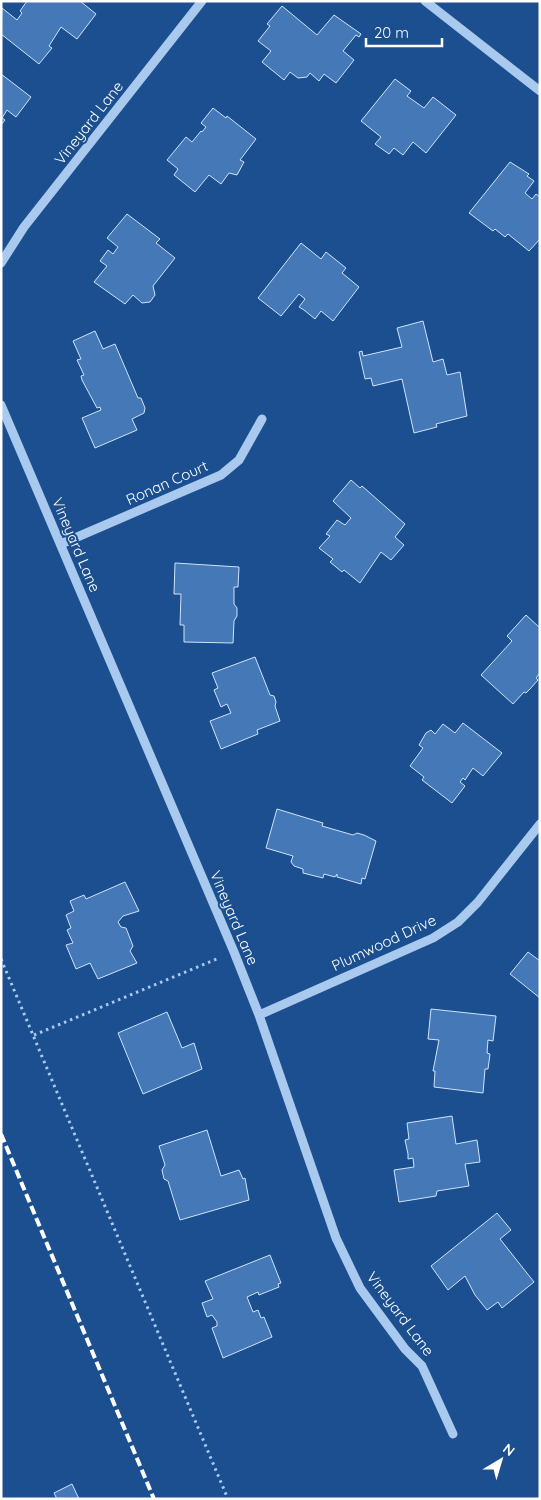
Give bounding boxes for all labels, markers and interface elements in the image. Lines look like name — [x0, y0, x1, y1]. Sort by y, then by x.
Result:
scale bar — [366, 15, 442, 47]
text: 20 m — [374, 23, 409, 42]
street label: Vineyard Lane — [50, 77, 127, 168]
street label: Ronan Court — [123, 456, 211, 509]
street label: Vineyard Lane — [48, 495, 105, 595]
street label: Vineyard Lane — [206, 868, 263, 968]
street label: Plumwood Drive — [328, 910, 439, 975]
street label: Vineyard Lane — [363, 1268, 438, 1360]
north arrow — [476, 1435, 526, 1485]
text: N — [499, 1439, 519, 1460]

